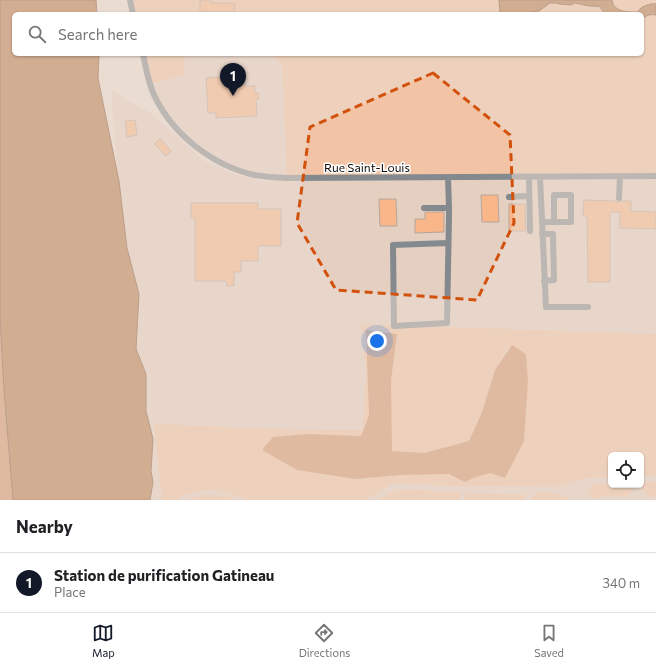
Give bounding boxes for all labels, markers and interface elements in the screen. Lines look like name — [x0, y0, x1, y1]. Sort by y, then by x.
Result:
search box — [12, 12, 644, 56]
icon: search — [26, 23, 48, 45]
text: Search here — [58, 25, 137, 43]
pin: 1 — [220, 63, 246, 96]
street label: Rue Saint-Louis — [324, 160, 410, 174]
your location — [367, 331, 387, 351]
map controls — [608, 452, 644, 488]
button: locate — [608, 452, 644, 488]
text: Nearby — [16, 516, 73, 537]
text: Station de purification Gatineau — [54, 566, 274, 584]
text: 1 — [26, 575, 32, 591]
text: 340 m — [602, 575, 640, 591]
text: Place — [54, 584, 86, 600]
tab: Map — [92, 622, 115, 659]
tab: Directions — [299, 622, 350, 659]
tab: Saved — [534, 622, 564, 659]

